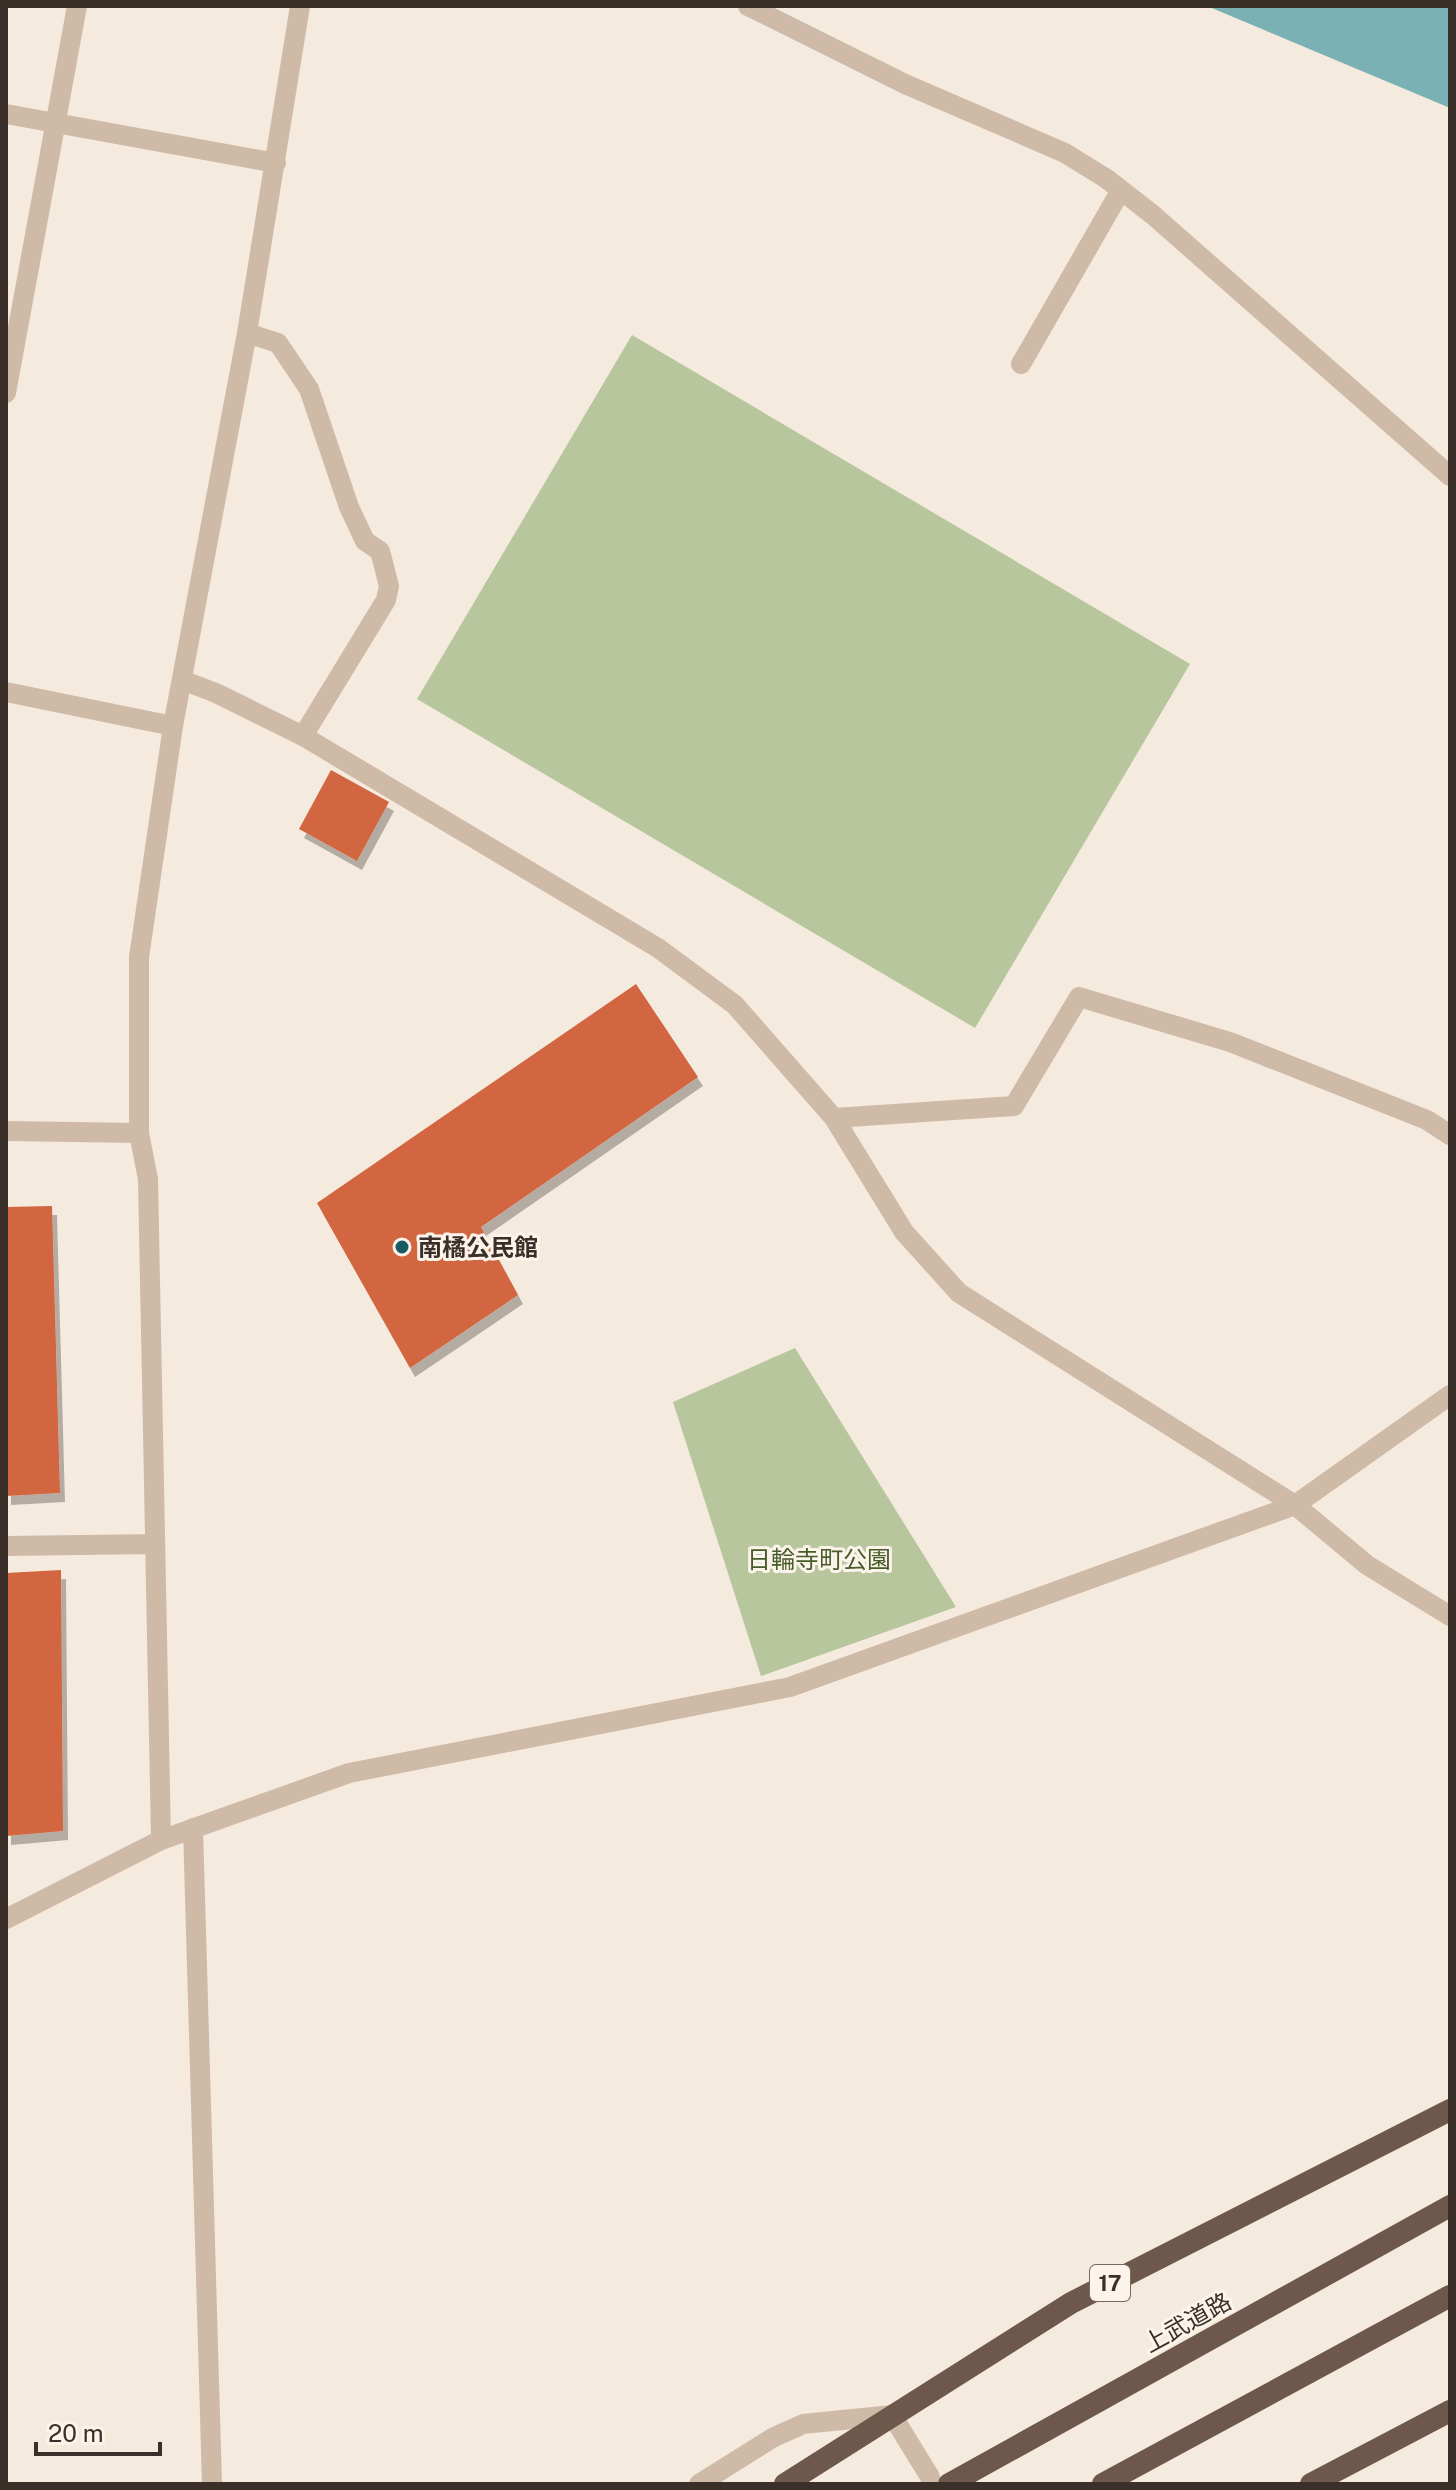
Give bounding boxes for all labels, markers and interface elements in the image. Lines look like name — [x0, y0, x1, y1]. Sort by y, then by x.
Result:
place label: 南橘公民館 — [418, 1233, 538, 1261]
marker: 南橘公民館 — [393, 1238, 411, 1256]
park label: 日輪寺町公園 — [747, 1545, 891, 1573]
road number: 17 — [1090, 2265, 1130, 2301]
street label: 上武道路 — [1138, 2286, 1236, 2358]
scale bar — [36, 2406, 160, 2456]
text: 20 m — [48, 2419, 104, 2447]

